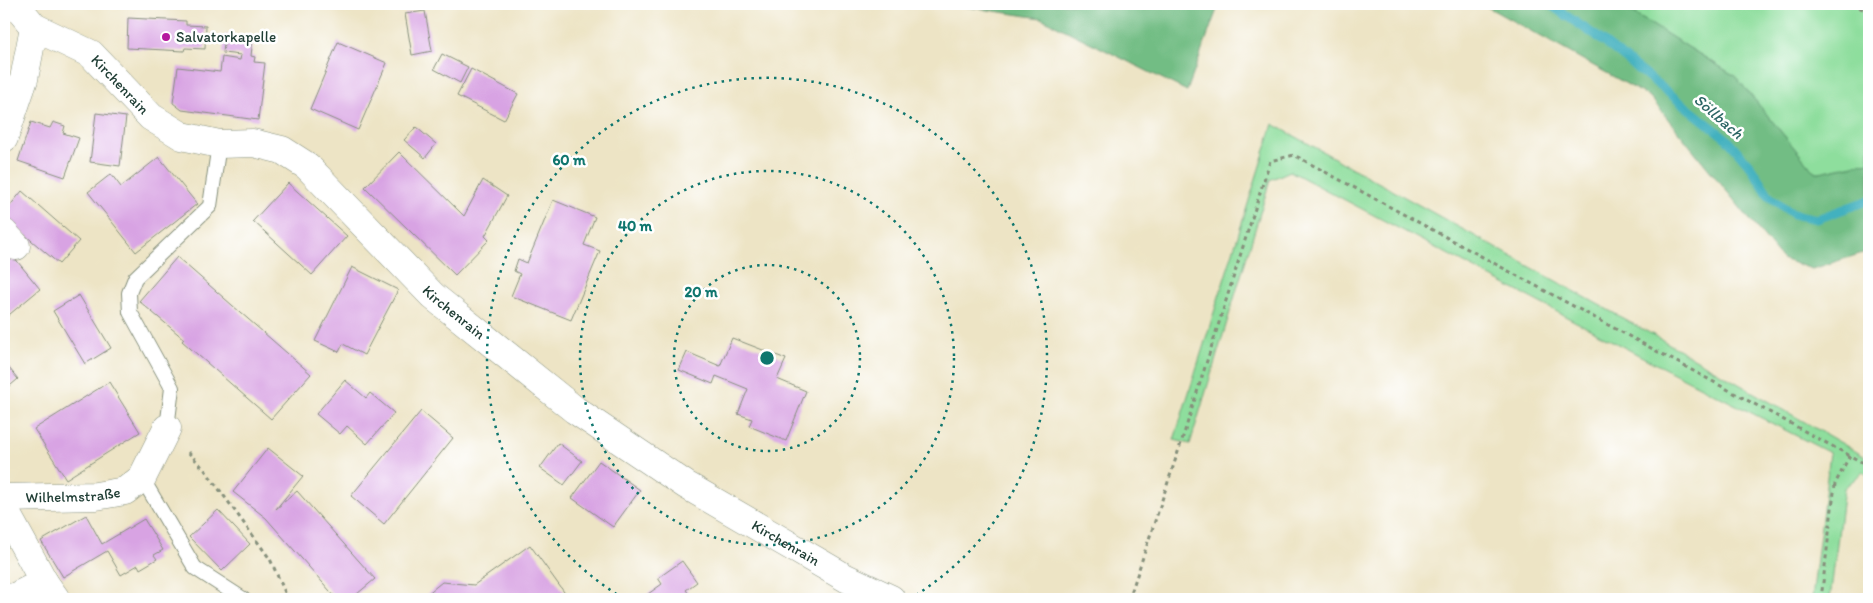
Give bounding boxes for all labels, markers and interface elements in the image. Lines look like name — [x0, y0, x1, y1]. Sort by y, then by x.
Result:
place label: Salvatorkapelle — [176, 28, 276, 46]
marker: Salvatorkapelle — [160, 31, 172, 43]
street label: Kirchenrain — [87, 51, 153, 118]
water label: Söllbach — [1690, 90, 1748, 143]
text: 60 m — [552, 151, 586, 169]
text: 40 m — [618, 217, 653, 235]
street label: Kirchenrain — [419, 281, 489, 343]
text: 20 m — [684, 283, 718, 301]
centre of rings — [758, 349, 776, 367]
street label: Wilhelmstraße — [25, 483, 122, 507]
street label: Kirchenrain — [748, 516, 823, 570]

